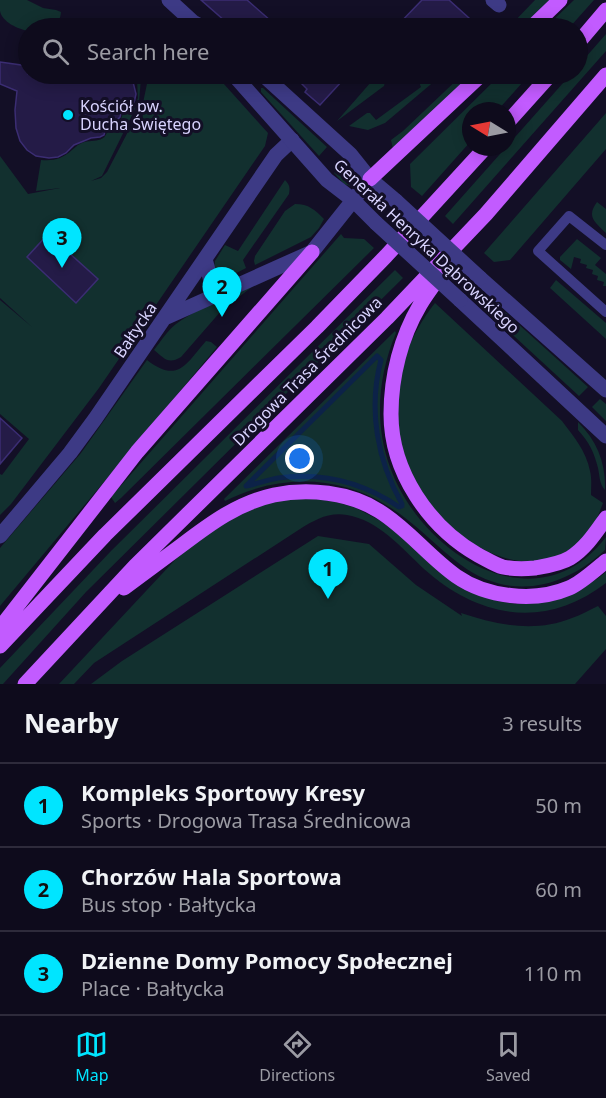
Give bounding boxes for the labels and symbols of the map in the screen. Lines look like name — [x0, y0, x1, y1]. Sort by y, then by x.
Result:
place label: Kościół pw. Ducha Świętego — [80, 95, 201, 135]
north arrow — [462, 102, 516, 156]
marker: Kościół pw. Ducha Świętego — [61, 108, 75, 122]
street label: Generała Henryka Dąbrowskiego — [329, 154, 525, 338]
pin: 3 — [42, 218, 82, 268]
pin: 2 — [202, 268, 242, 317]
street label: Drogowa Trasa Średnicowa — [227, 291, 387, 451]
street label: Bałtycka — [108, 298, 162, 362]
your location — [285, 444, 314, 473]
pin: 1 — [308, 550, 348, 599]

